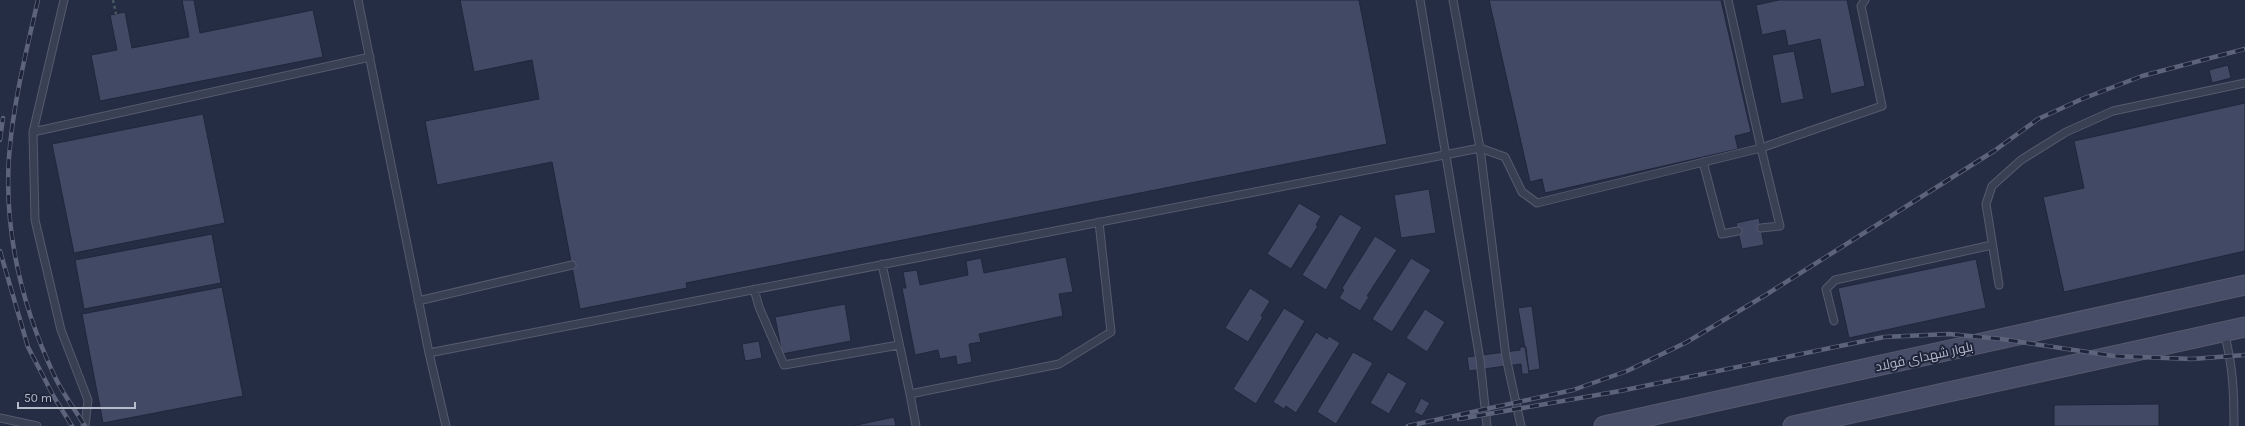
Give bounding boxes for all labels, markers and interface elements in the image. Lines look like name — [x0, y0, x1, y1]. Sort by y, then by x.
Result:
street label: بلوار شهدای فولاد — [1874, 339, 1974, 374]
scale bar — [18, 384, 135, 410]
text: 50 m — [24, 391, 52, 405]

